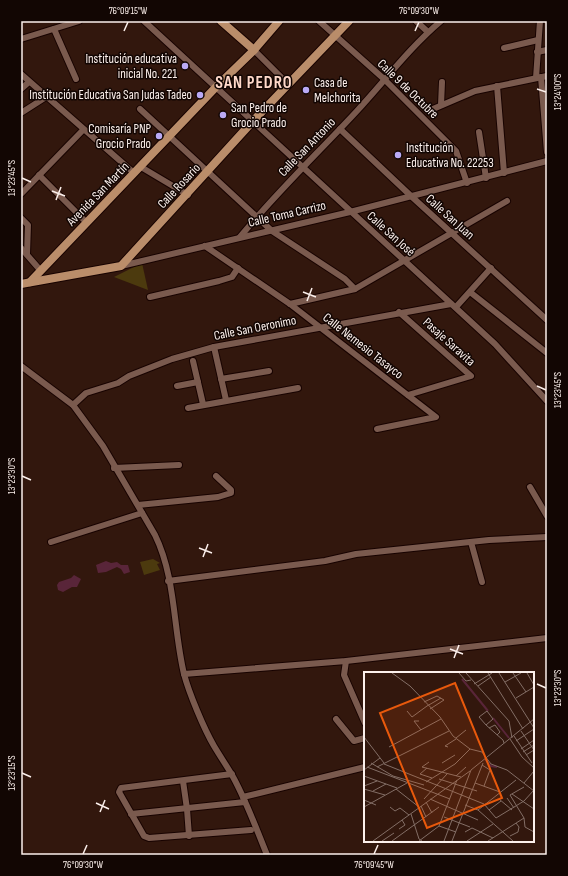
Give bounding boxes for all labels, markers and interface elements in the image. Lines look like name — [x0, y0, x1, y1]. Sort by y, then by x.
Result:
text: 76°09'15"W — [109, 5, 148, 17]
text: 76°09'30"W — [399, 5, 439, 17]
place label: Institución educativa inicial No. 221 — [85, 51, 177, 82]
street label: Calle 9 de Octubre — [374, 56, 442, 122]
marker: Institución educativa inicial No. 221 — [180, 61, 190, 71]
district label: SAN PEDRO — [215, 73, 293, 93]
text: 13°24'00"S — [552, 74, 564, 110]
place label: Casa de Melchorita — [314, 75, 361, 106]
marker: Casa de Melchorita — [301, 85, 311, 95]
place label: Institución Educativa San Judas Tadeo — [29, 87, 192, 103]
marker: Institución Educativa San Judas Tadeo — [195, 90, 205, 100]
place label: San Pedro de Grocio Prado — [231, 100, 287, 131]
marker: San Pedro de Grocio Prado — [218, 110, 228, 120]
street label: Calle San Antonio — [275, 114, 339, 180]
place label: Comisaría PNP Grocio Prado — [88, 121, 152, 152]
marker: Comisaría PNP Grocio Prado — [154, 131, 164, 141]
place label: Institución Educativa No. 22253 — [406, 140, 494, 171]
marker: Institución Educativa No. 22253 — [393, 150, 403, 160]
street label: Avenida San Martín — [63, 159, 133, 230]
text: 13°23'45"S — [6, 160, 18, 196]
street label: Calle Rosario — [154, 160, 204, 212]
street label: Calle San Juan — [422, 191, 478, 243]
street label: Calle Toma Carrizo — [247, 197, 327, 231]
street label: Calle San José — [364, 208, 418, 260]
street label: Calle Nemesio Tasayco — [320, 310, 406, 382]
street label: Calle San Oeronimo — [212, 312, 298, 344]
street label: Pasaje Saravita — [420, 314, 478, 370]
text: 13°23'45"S — [552, 372, 564, 408]
text: 13°23'30"S — [6, 458, 18, 494]
text: 13°23'30"S — [552, 670, 564, 706]
inset map — [364, 672, 534, 842]
text: 13°23'15"S — [6, 755, 18, 791]
text: 76°09'30"W — [63, 859, 103, 871]
text: 76°09'45"W — [354, 859, 394, 871]

